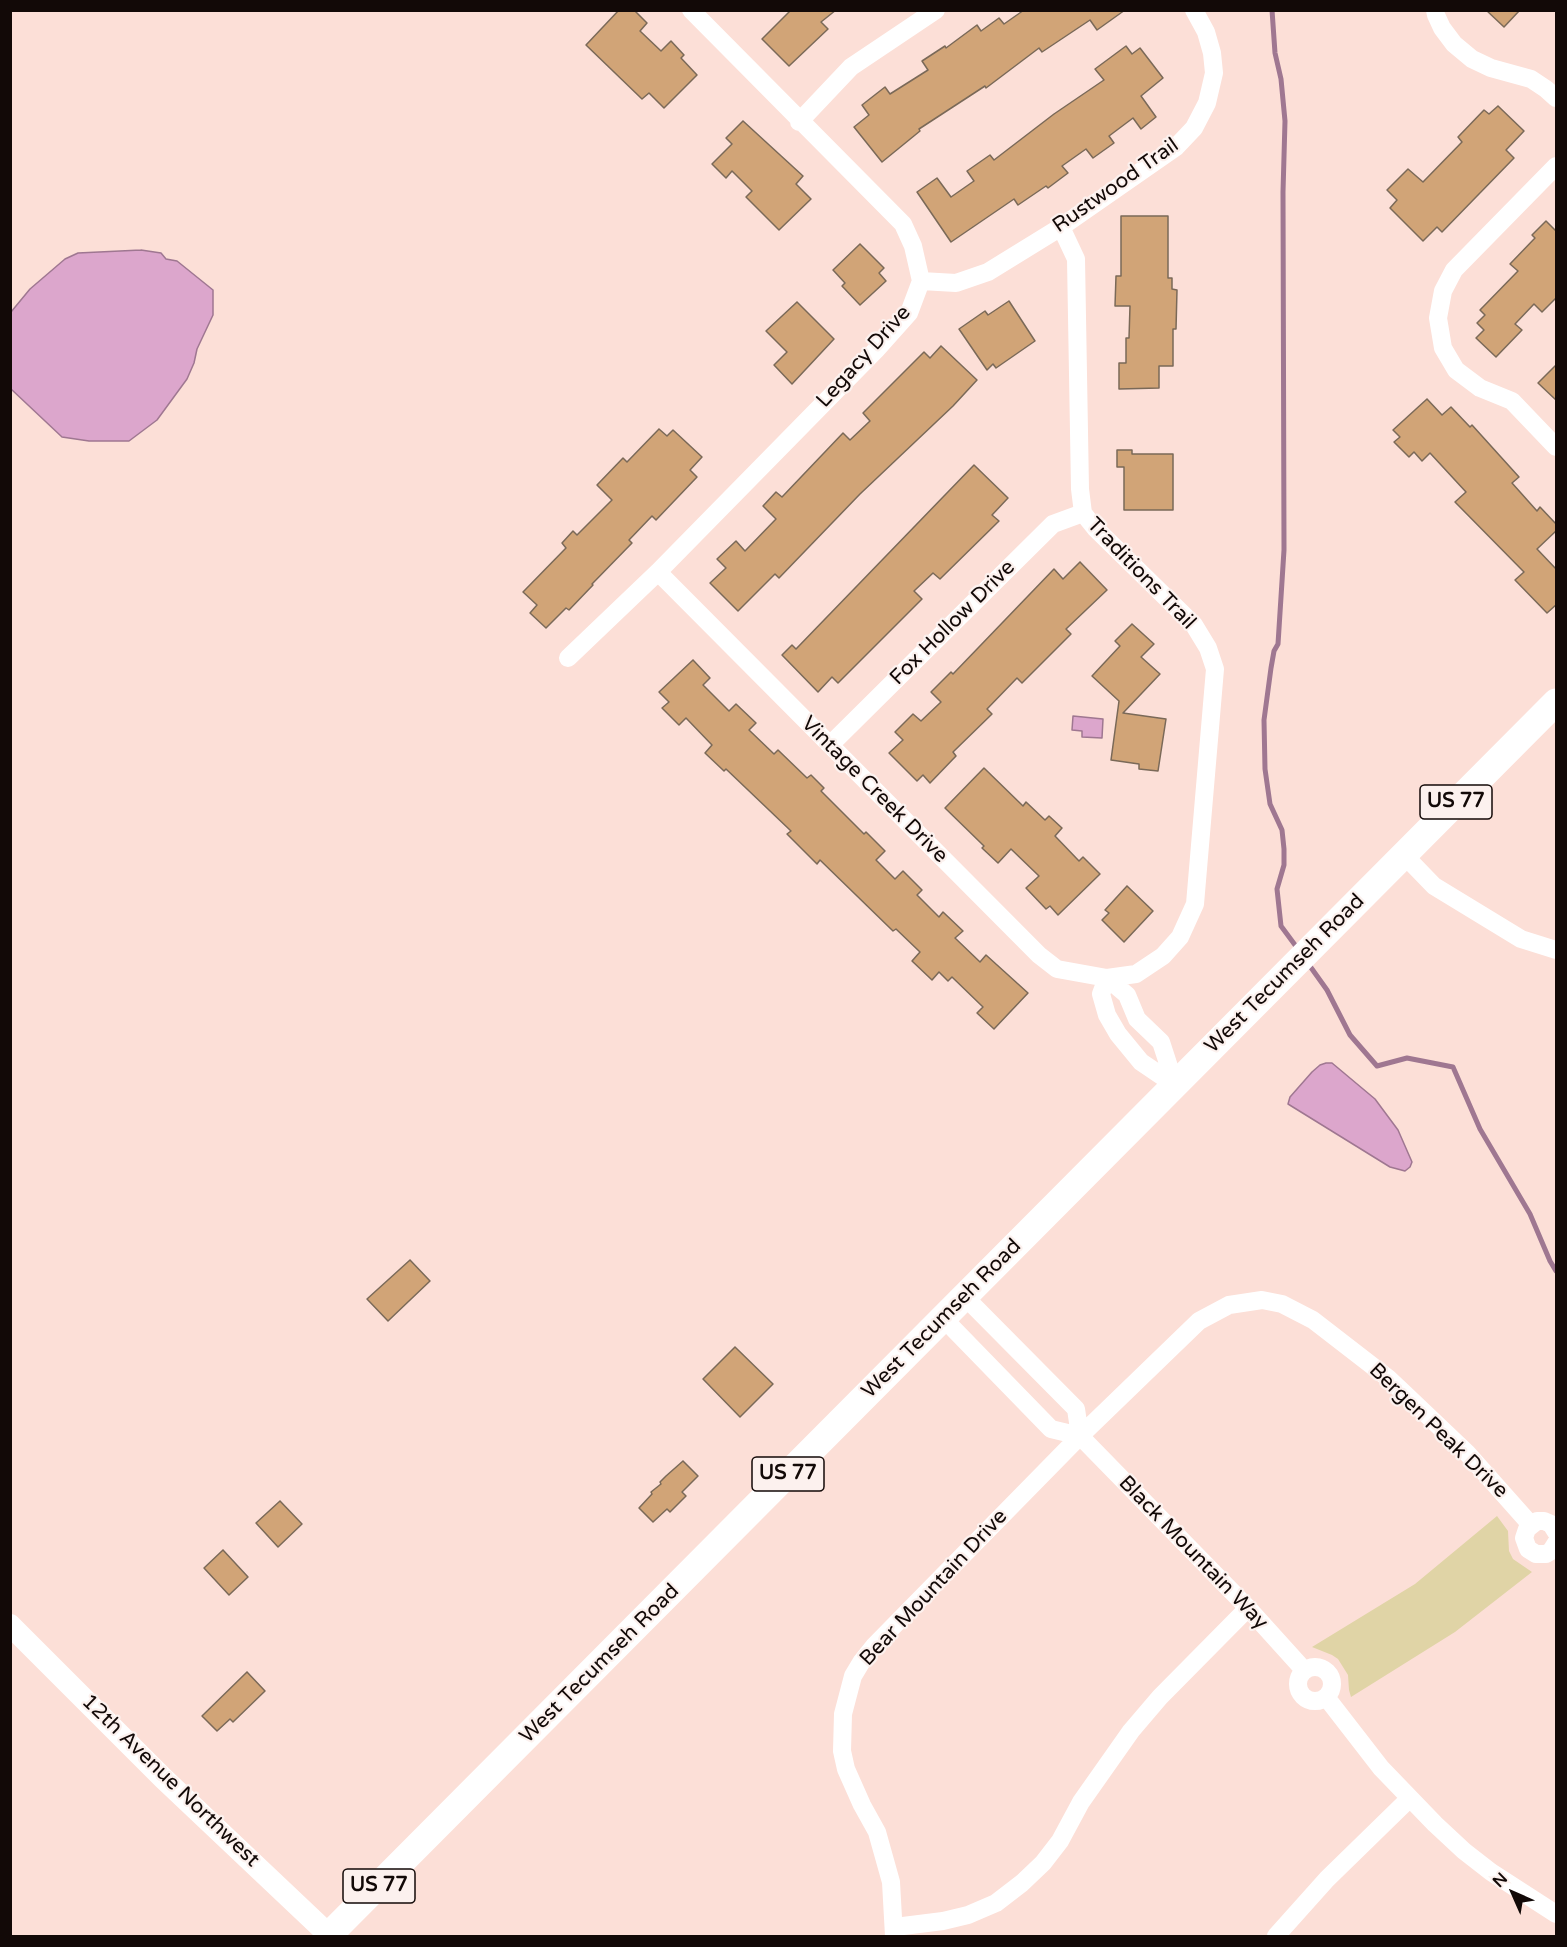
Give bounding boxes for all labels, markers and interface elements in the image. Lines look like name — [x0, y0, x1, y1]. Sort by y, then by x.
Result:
street label: Rustwood Trail — [1048, 133, 1184, 239]
street label: Legacy Drive — [812, 301, 916, 413]
street label: Traditions Trail — [1081, 513, 1201, 635]
street label: Fox Hollow Drive — [885, 555, 1021, 691]
street label: Vintage Creek Drive — [795, 711, 953, 869]
road number: US 77 — [1420, 785, 1492, 819]
street label: West Tecumseh Road — [1200, 889, 1370, 1059]
street label: West Tecumseh Road — [857, 1234, 1027, 1404]
street label: Bergen Peak Drive — [1363, 1358, 1513, 1504]
road number: US 77 — [752, 1457, 824, 1491]
street label: Black Mountain Way — [1113, 1471, 1273, 1635]
street label: Bear Mountain Drive — [855, 1505, 1013, 1671]
street label: West Tecumseh Road — [515, 1579, 685, 1749]
street label: 12th Avenue Northwest — [76, 1689, 264, 1873]
north arrow — [1483, 1863, 1543, 1923]
road number: US 77 — [343, 1869, 415, 1903]
text: N — [1489, 1869, 1512, 1892]

